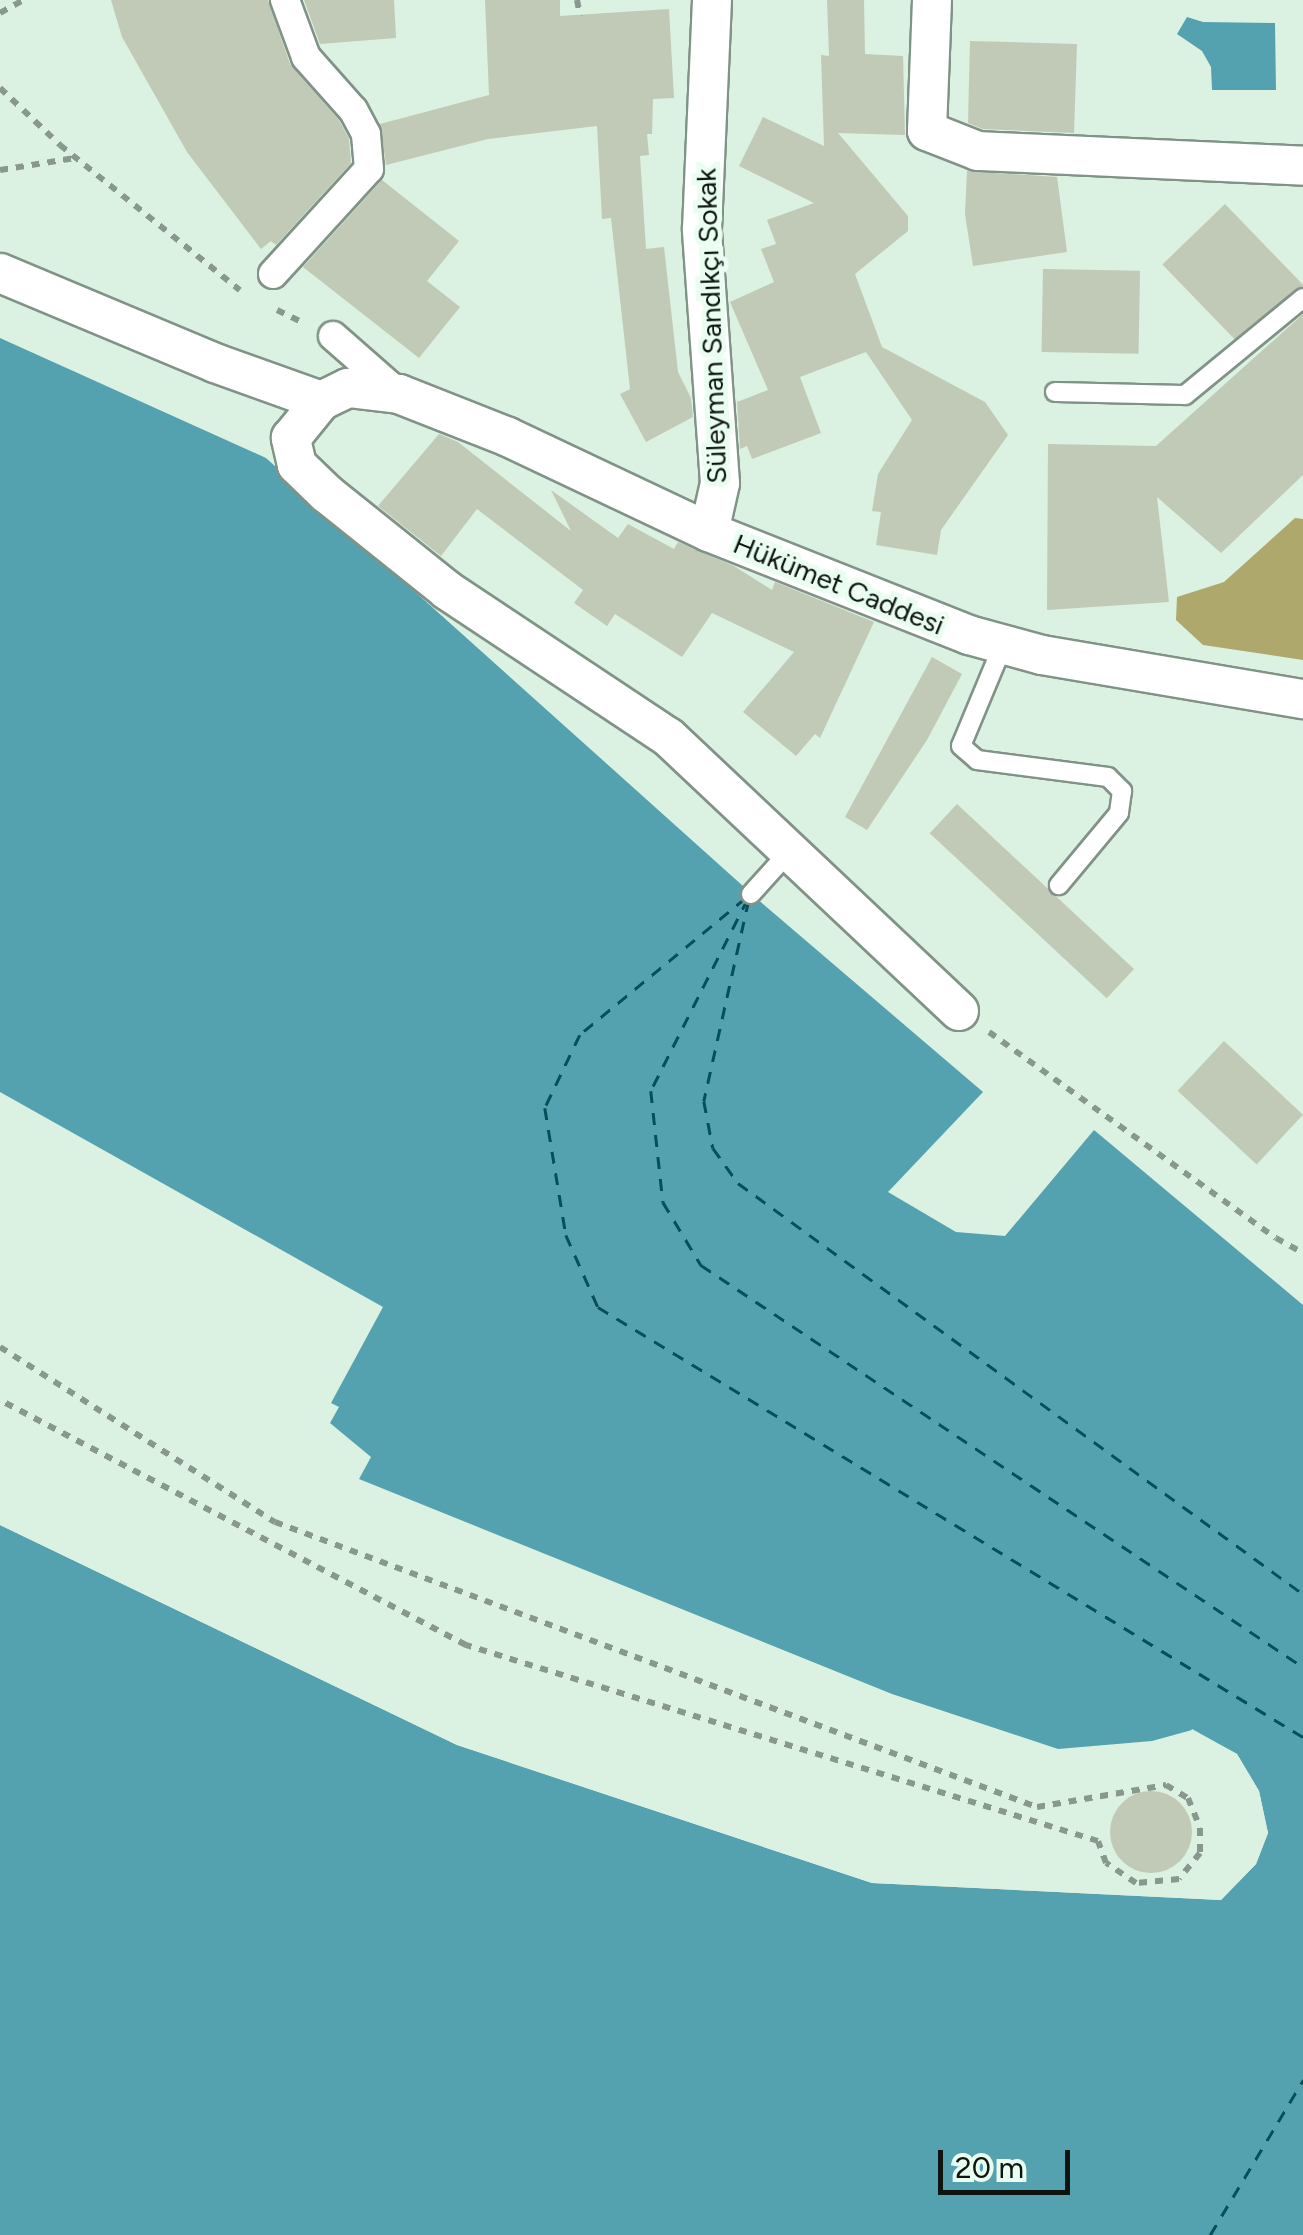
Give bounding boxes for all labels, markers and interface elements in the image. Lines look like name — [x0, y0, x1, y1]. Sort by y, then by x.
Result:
street label: Süleyman Sandıkçı Sokak — [689, 168, 733, 484]
street label: Hükümet Caddesi — [729, 526, 949, 642]
scale bar — [943, 2130, 1076, 2192]
text: 20 m — [955, 2149, 1024, 2186]

